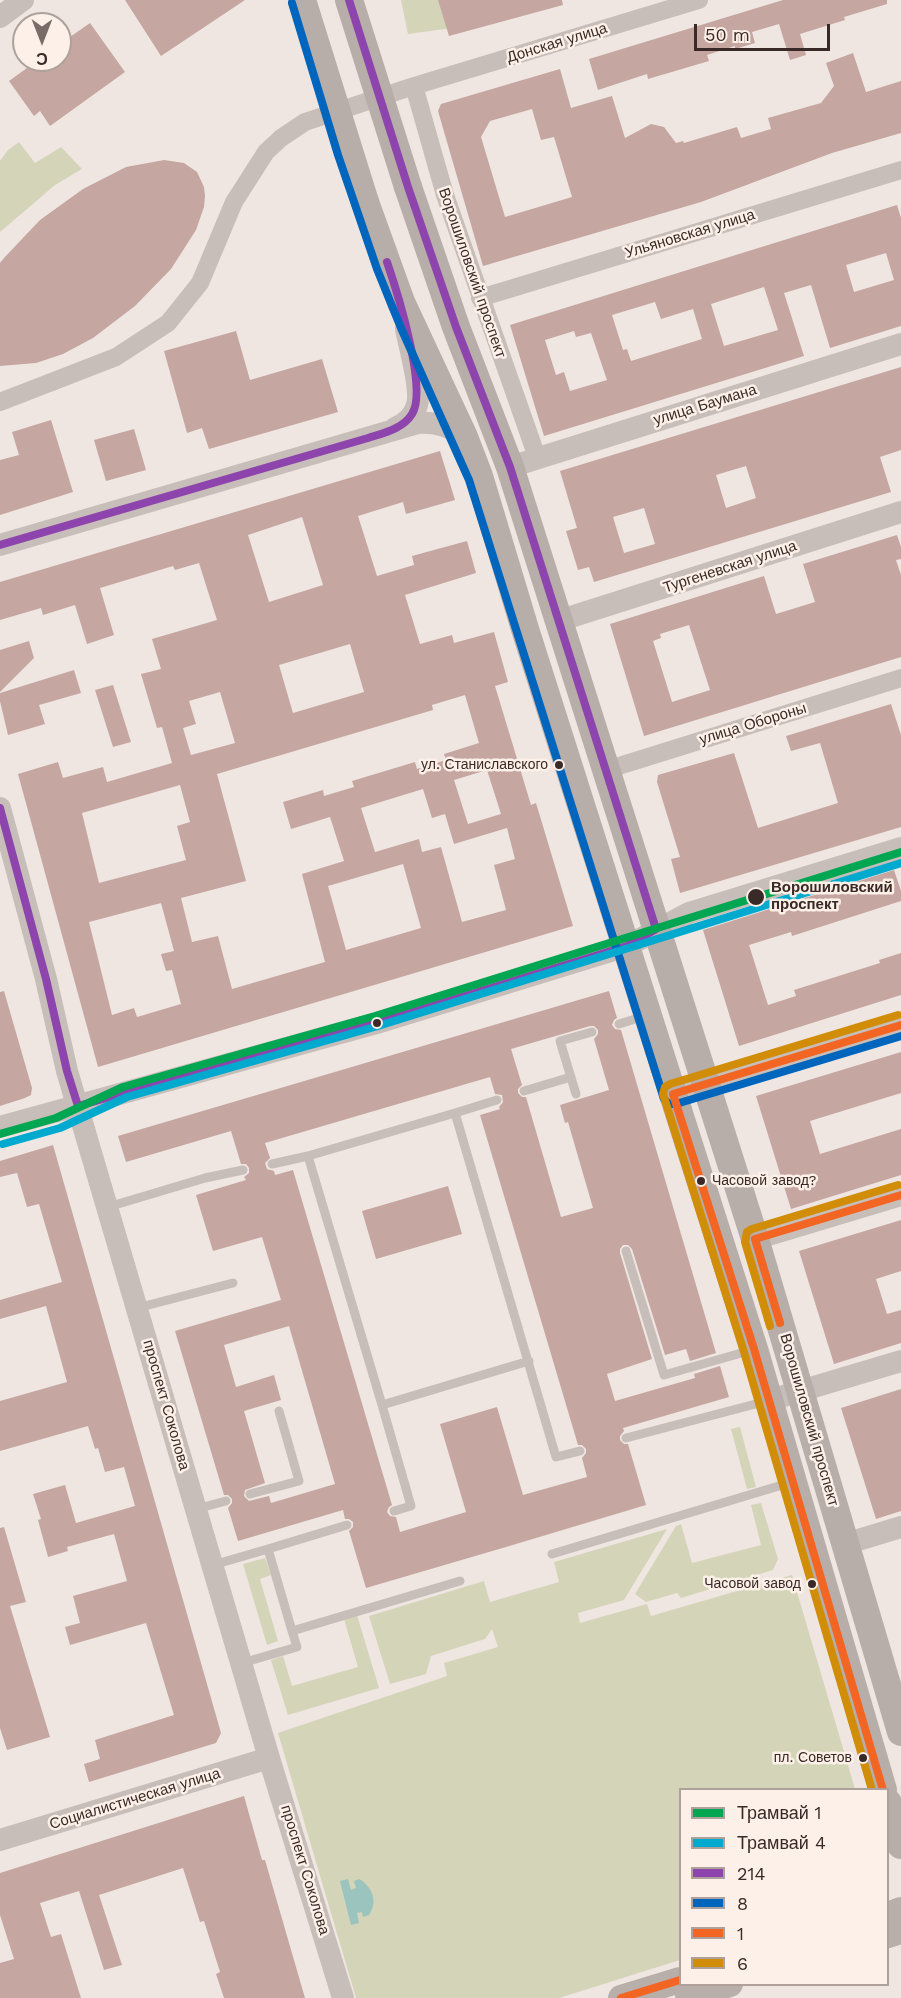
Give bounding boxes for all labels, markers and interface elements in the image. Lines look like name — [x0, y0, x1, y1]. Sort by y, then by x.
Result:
north arrow — [12, 12, 72, 72]
scale bar — [697, 12, 834, 50]
street label: Донская улица — [505, 19, 609, 67]
text: 50 m — [705, 24, 750, 45]
text: С — [36, 49, 48, 68]
street label: Ворошиловский проспект — [434, 186, 510, 360]
street label: Ульяновская улица — [623, 206, 757, 262]
street label: улица Баумана — [651, 381, 759, 429]
street label: Тургеневская улица — [661, 537, 799, 597]
street label: улица Обороны — [697, 699, 809, 749]
place label: ул. Станиславского — [421, 757, 548, 773]
marker: ул. Станиславского — [553, 759, 565, 771]
place label: Ворошиловский проспект — [771, 879, 893, 914]
marker: Ворошиловский проспект — [746, 887, 766, 907]
unlabelled marker — [371, 1017, 383, 1029]
place label: Часовой завод? — [712, 1173, 816, 1189]
marker: Часовой завод? — [695, 1175, 707, 1187]
street label: Ворошиловский проспект — [776, 1332, 842, 1508]
street label: проспект Соколова — [139, 1338, 193, 1472]
place label: Часовой завод — [704, 1576, 801, 1592]
marker: Часовой завод — [806, 1578, 818, 1590]
place label: пл. Советов — [774, 1750, 852, 1766]
marker: пл. Советов — [857, 1752, 869, 1764]
street label: Социалистическая улица — [47, 1764, 223, 1834]
legend — [679, 1788, 889, 1986]
text: Трамвай 1 — [737, 1802, 822, 1823]
street label: проспект Соколова — [277, 1803, 333, 1937]
text: Трамвай 4 — [737, 1832, 826, 1853]
text: 214 — [737, 1863, 766, 1884]
text: 8 — [737, 1893, 748, 1914]
text: 1 — [737, 1923, 744, 1944]
text: 6 — [737, 1953, 748, 1974]

